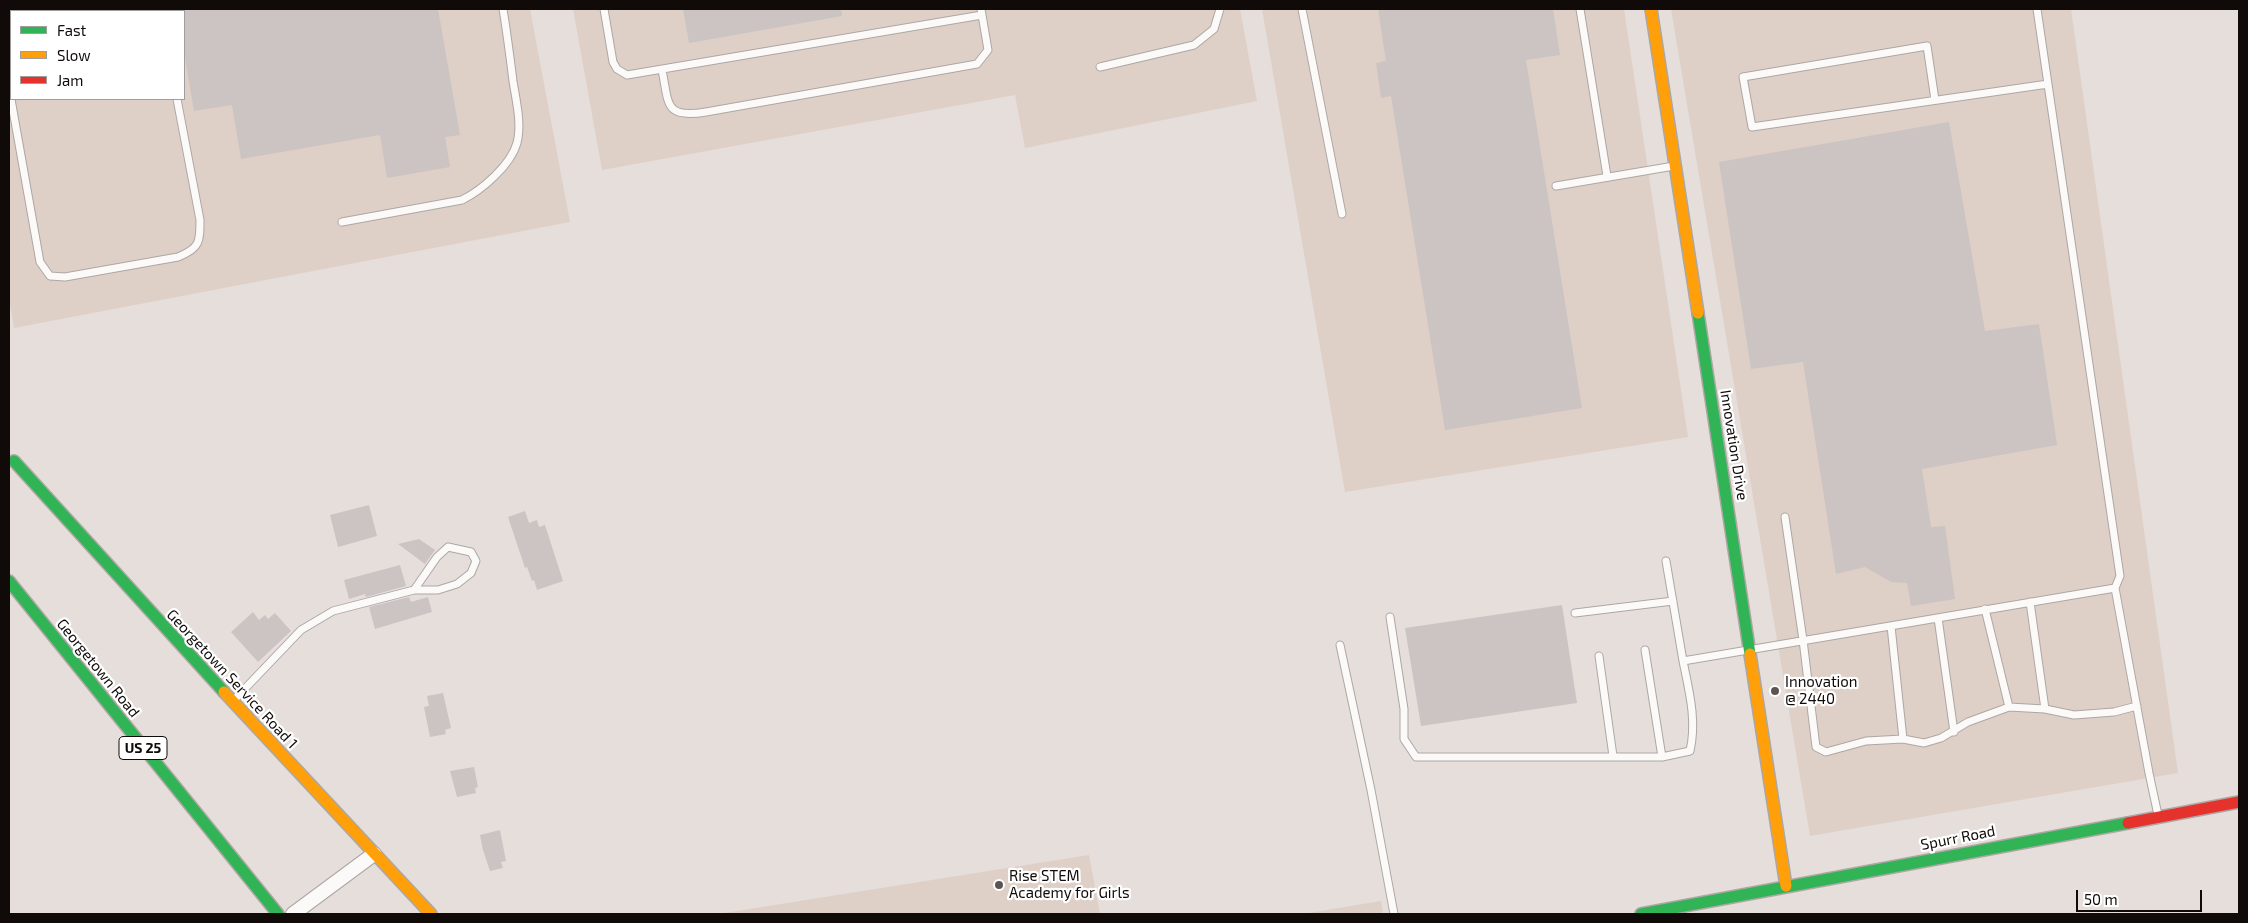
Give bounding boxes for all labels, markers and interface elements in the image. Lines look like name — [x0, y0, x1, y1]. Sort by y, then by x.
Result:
legend — [10, 10, 185, 100]
text: Fast — [57, 21, 86, 39]
text: Slow — [57, 46, 91, 64]
text: Jam — [57, 71, 83, 89]
street label: Innovation Drive — [1716, 389, 1752, 501]
street label: Georgetown Service Road 1 — [163, 606, 301, 752]
street label: Georgetown Road — [53, 615, 143, 721]
place label: Innovation @ 2440 — [1785, 673, 1858, 708]
marker: Innovation @ 2440 — [1769, 685, 1781, 697]
road number: US 25 — [119, 736, 167, 760]
street label: Spurr Road — [1919, 822, 1997, 854]
place label: Rise STEM Academy for Girls — [1009, 867, 1130, 902]
marker: Rise STEM Academy for Girls — [993, 879, 1005, 891]
scale bar — [2078, 880, 2204, 912]
text: 50 m — [2084, 890, 2118, 908]

